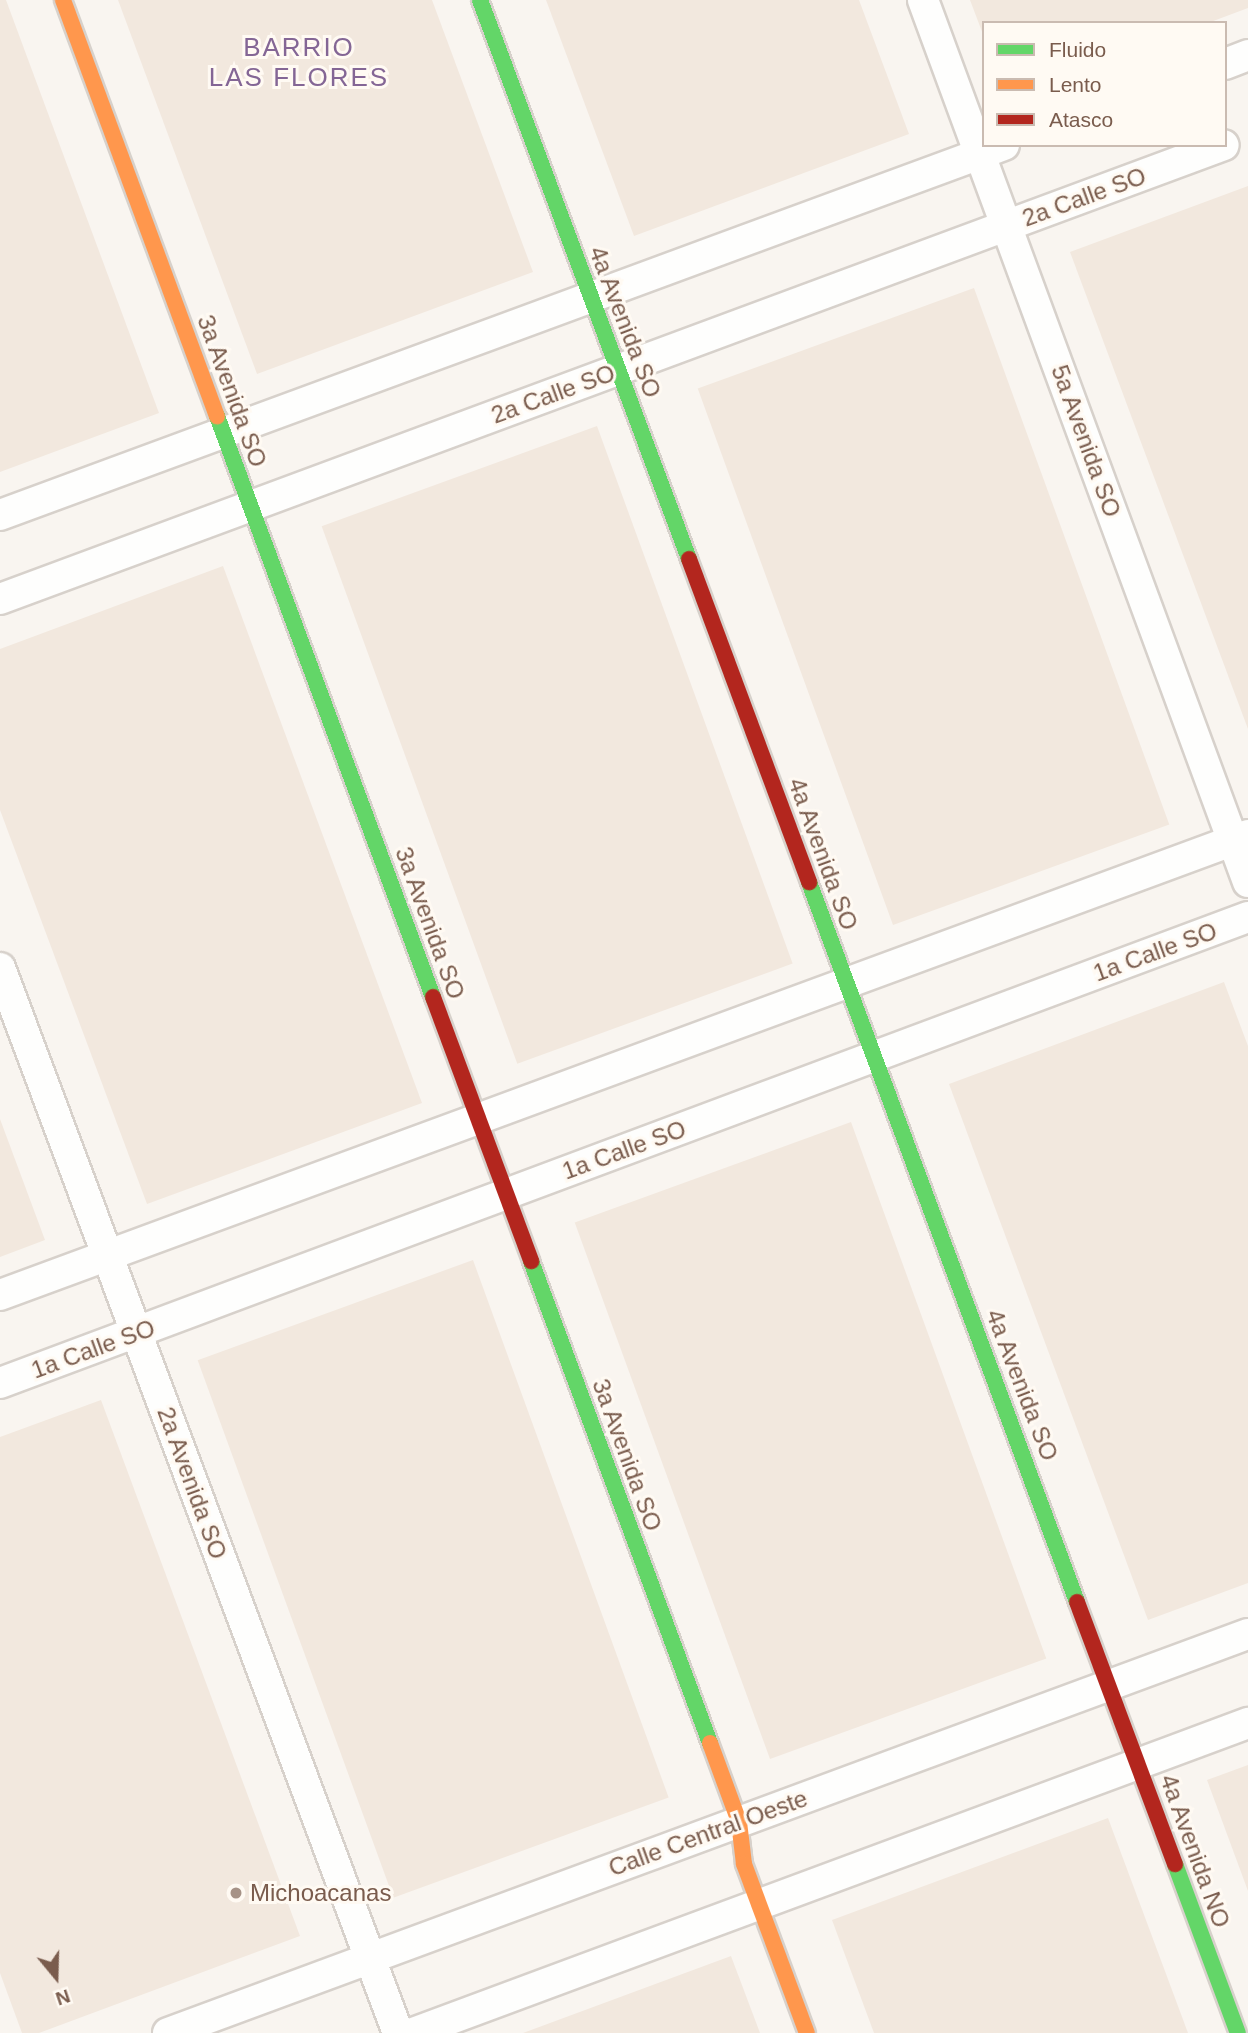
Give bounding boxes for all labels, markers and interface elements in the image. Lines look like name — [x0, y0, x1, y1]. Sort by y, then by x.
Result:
legend — [982, 21, 1227, 147]
district label: BARRIO LAS FLORES — [210, 32, 388, 94]
text: Fluido — [1049, 38, 1106, 61]
text: Lento — [1049, 73, 1102, 96]
text: Atasco — [1049, 108, 1113, 131]
street label: 2a Calle SO — [1018, 161, 1150, 233]
street label: 4a Avenida SO — [583, 242, 667, 402]
street label: 3a Avenida SO — [191, 310, 273, 472]
street label: 2a Calle SO — [487, 358, 619, 430]
street label: 5a Avenida SO — [1045, 360, 1127, 522]
street label: 4a Avenida SO — [782, 773, 864, 935]
street label: 3a Avenida SO — [389, 842, 471, 1004]
street label: 1a Calle SO — [1089, 916, 1221, 988]
street label: 1a Calle SO — [558, 1114, 690, 1186]
street label: 4a Avenida SO — [980, 1305, 1064, 1465]
street label: 1a Calle SO — [27, 1313, 159, 1385]
street label: 3a Avenida SO — [586, 1374, 668, 1536]
street label: 2a Avenida SO — [151, 1402, 233, 1564]
street label: 4a Avenida NO — [1154, 1770, 1236, 1932]
street label: Calle Central Oeste — [605, 1784, 811, 1882]
place label: Michoacanas — [250, 1879, 391, 1907]
marker: Michoacanas — [228, 1885, 244, 1901]
north arrow — [21, 1942, 91, 2012]
text: N — [53, 1985, 73, 2009]

